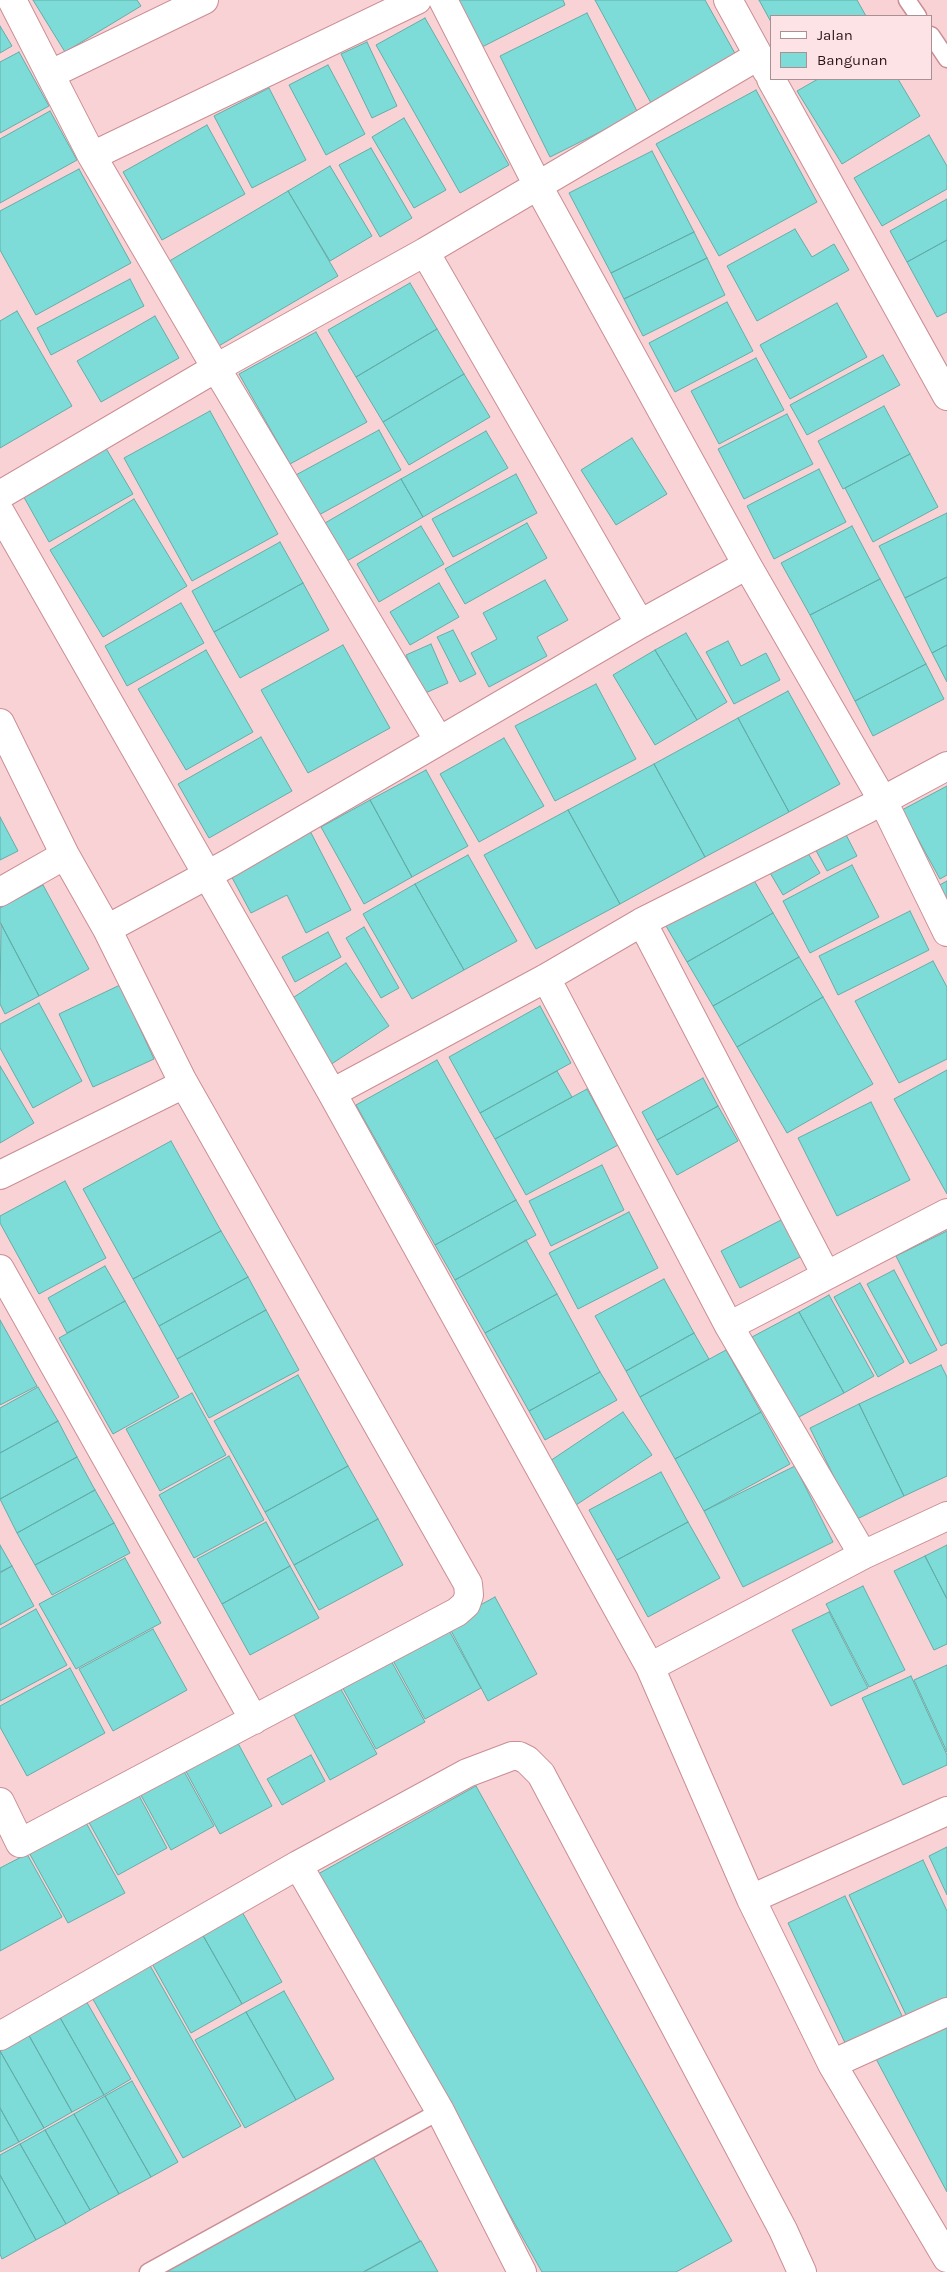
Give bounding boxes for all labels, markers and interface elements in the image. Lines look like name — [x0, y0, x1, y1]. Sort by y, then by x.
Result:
legend — [770, 15, 932, 80]
text: Jalan — [817, 26, 853, 44]
text: Bangunan — [817, 51, 888, 69]

